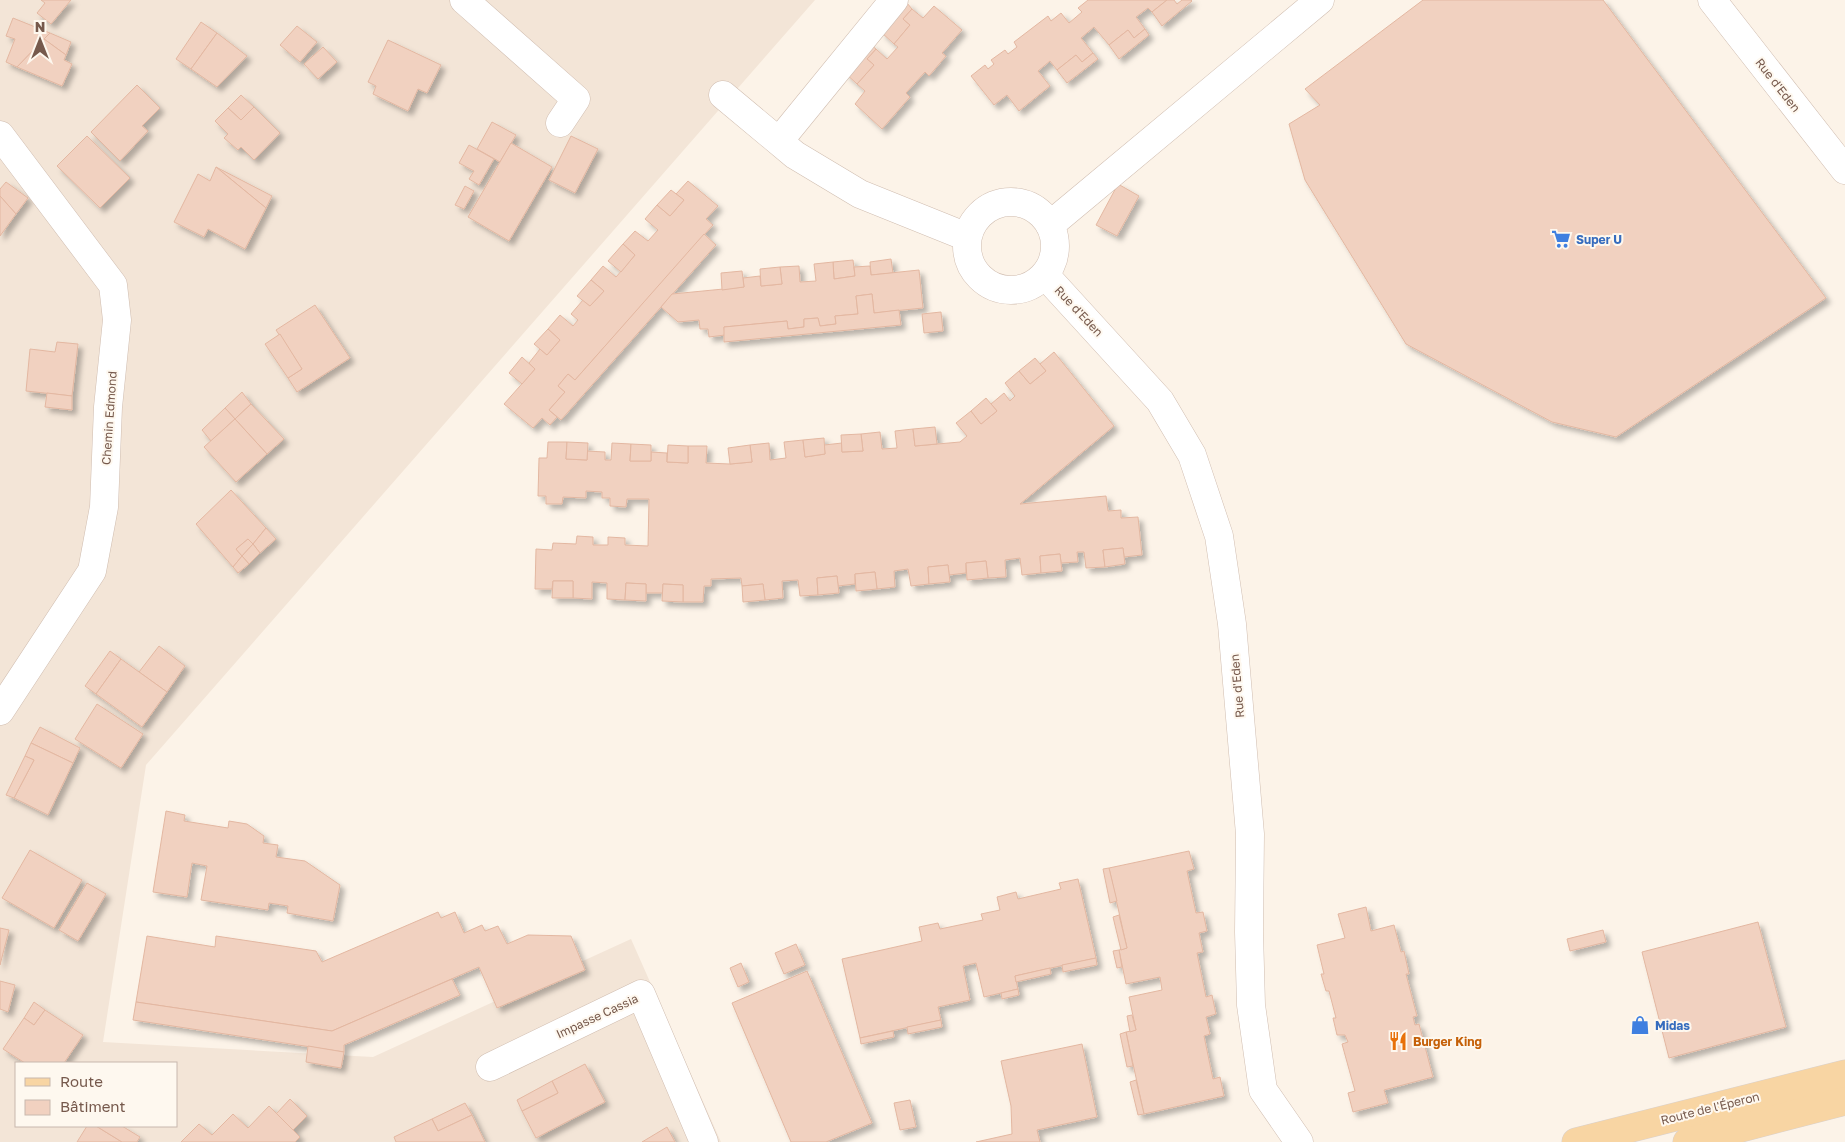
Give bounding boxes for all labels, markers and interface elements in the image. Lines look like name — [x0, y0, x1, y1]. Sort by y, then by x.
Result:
north arrow — [15, 15, 65, 65]
text: N — [35, 18, 45, 35]
street label: Rue d'Eden — [1752, 55, 1804, 115]
supermarket icon: Super U — [1550, 228, 1572, 250]
place label: Super U — [1576, 232, 1622, 247]
street label: Rue d'Eden — [1052, 282, 1106, 340]
street label: Chemin Edmond — [98, 371, 120, 465]
street label: Rue d'Eden — [1227, 653, 1247, 719]
street label: Impasse Cassia — [554, 990, 640, 1042]
shop icon: Midas — [1629, 1014, 1651, 1036]
place label: Midas — [1655, 1018, 1690, 1033]
restaurant icon: Burger King — [1387, 1030, 1409, 1052]
place label: Burger King — [1413, 1034, 1482, 1049]
legend — [15, 1062, 178, 1127]
text: Route — [60, 1072, 103, 1090]
street label: Route de l'Éperon — [1659, 1088, 1761, 1128]
text: Bâtiment — [60, 1097, 125, 1115]

